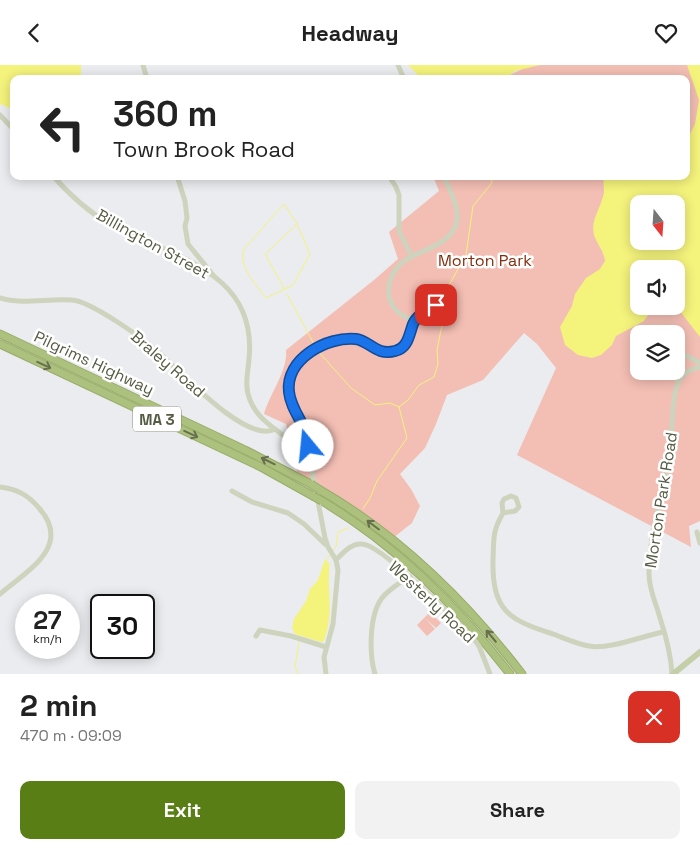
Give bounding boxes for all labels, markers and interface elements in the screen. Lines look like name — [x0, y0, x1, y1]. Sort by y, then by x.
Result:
icon: back — [20, 19, 48, 47]
text: Headway — [302, 19, 398, 47]
icon: heart — [652, 19, 680, 47]
text: 360 m — [113, 92, 217, 136]
icon: left — [30, 95, 95, 160]
text: Town Brook Road — [113, 135, 295, 163]
north arrow — [630, 195, 685, 250]
map controls — [630, 195, 685, 380]
street label: Billington Street — [93, 204, 213, 284]
park label: Morton Park — [438, 250, 532, 271]
button: sound — [630, 260, 685, 315]
pin — [415, 284, 457, 326]
icon: arrive — [422, 291, 450, 319]
button: layers — [630, 325, 685, 380]
street label: Pilgrims Highway — [31, 326, 157, 400]
street label: Braley Road — [126, 326, 210, 402]
one-way arrow — [36, 361, 51, 370]
road number: MA 3 — [133, 407, 181, 431]
position arrow — [281, 419, 333, 471]
one-way arrow — [183, 430, 198, 440]
street label: Morton Park Road — [640, 431, 682, 569]
one-way arrow — [261, 456, 276, 465]
one-way arrow — [366, 520, 380, 530]
street label: Westerly Road — [384, 556, 480, 648]
speed limit sign: 30 — [90, 594, 155, 659]
text: 27 — [33, 604, 62, 636]
one-way arrow — [486, 630, 497, 643]
text: km/h — [33, 631, 62, 647]
text: 2 min — [20, 686, 98, 725]
button: close — [628, 691, 680, 743]
text: 470 m · 09:09 — [20, 725, 122, 746]
button: Exit — [20, 781, 345, 839]
button: Share — [355, 781, 680, 839]

